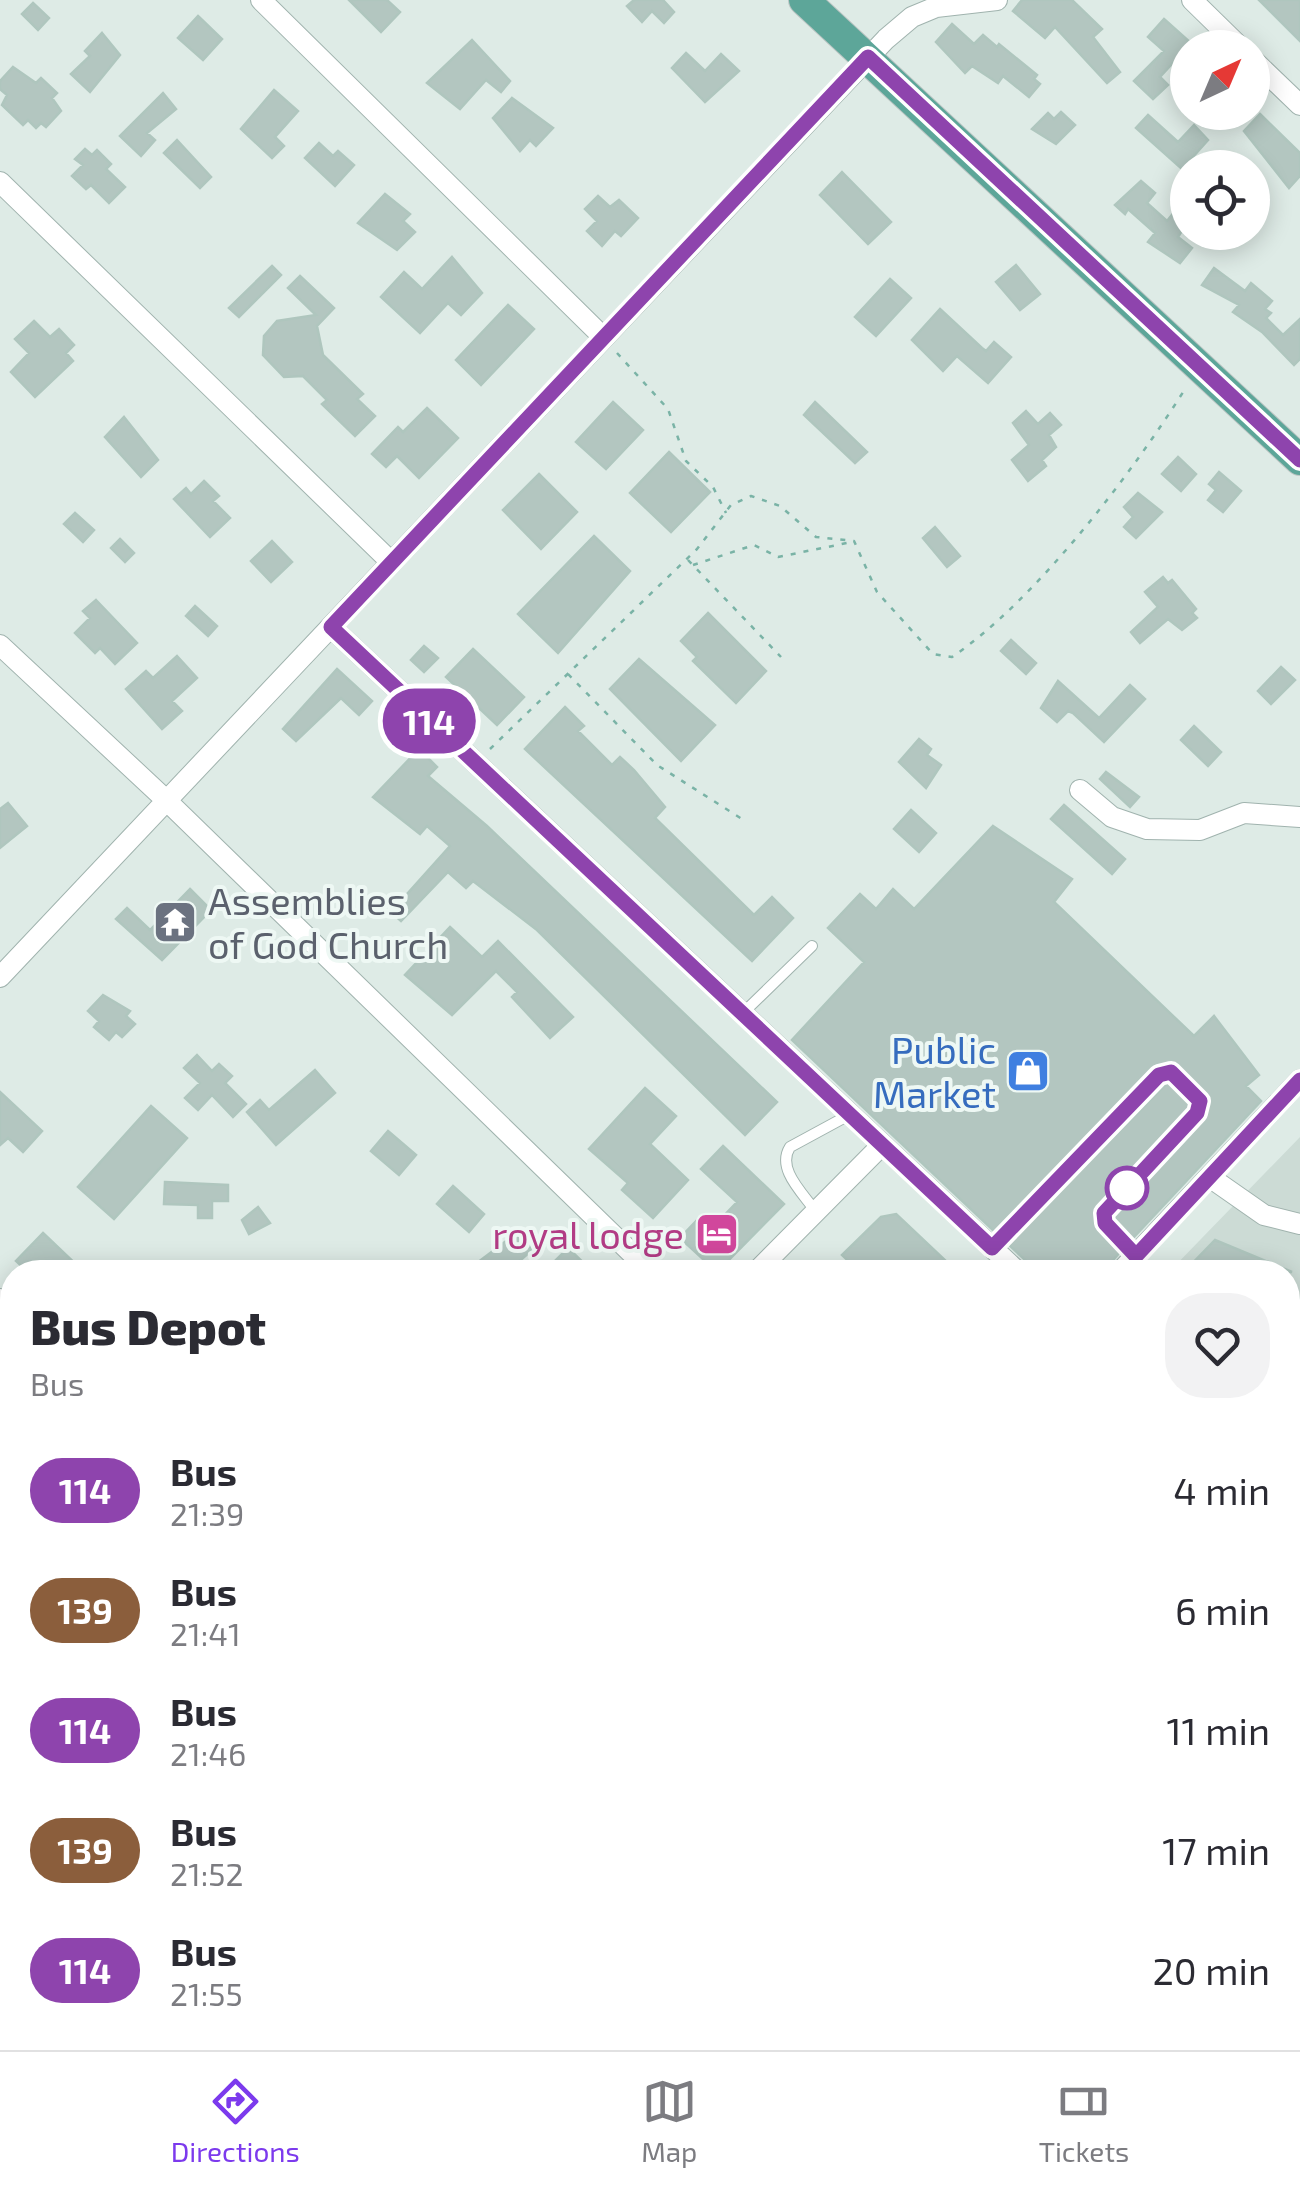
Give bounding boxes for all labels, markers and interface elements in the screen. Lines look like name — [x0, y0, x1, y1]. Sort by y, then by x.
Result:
north arrow — [1170, 30, 1270, 130]
map controls — [1170, 30, 1270, 250]
button: locate — [1170, 150, 1270, 250]
line badge: 114 — [372, 688, 486, 754]
text: 114 — [403, 700, 455, 742]
place label: Assemblies of God Church — [208, 877, 448, 967]
temple icon: Assemblies of God Church — [152, 899, 198, 945]
place label: Public Market — [873, 1026, 996, 1116]
shop icon: Public Market — [1005, 1048, 1051, 1094]
unlabelled marker — [1106, 1167, 1148, 1209]
place label: royal lodge — [492, 1211, 684, 1257]
hotel icon: royal lodge — [694, 1211, 740, 1257]
button: heart — [1165, 1293, 1270, 1398]
text: Bus Depot — [30, 1297, 266, 1355]
text: Bus — [30, 1364, 84, 1402]
text: Bus — [170, 1448, 237, 1494]
text: 4 min — [1173, 1467, 1270, 1513]
text: 114 — [59, 1469, 111, 1511]
text: 21:39 — [170, 1494, 244, 1532]
text: Bus — [170, 1568, 237, 1614]
text: 6 min — [1175, 1587, 1270, 1633]
text: 139 — [57, 1589, 113, 1631]
text: 21:41 — [170, 1614, 241, 1652]
text: Bus — [170, 1688, 237, 1734]
text: 11 min — [1166, 1707, 1270, 1753]
text: 114 — [59, 1709, 111, 1751]
text: 21:46 — [170, 1734, 246, 1772]
text: Bus — [170, 1808, 237, 1854]
text: 17 min — [1162, 1827, 1270, 1873]
text: 139 — [57, 1829, 113, 1871]
text: 21:52 — [170, 1854, 243, 1892]
text: Bus — [170, 1928, 237, 1974]
text: 20 min — [1152, 1947, 1270, 1993]
text: 114 — [59, 1949, 111, 1991]
text: 21:55 — [170, 1974, 243, 2012]
tab: Directions — [171, 2074, 300, 2168]
tab: Map — [641, 2074, 697, 2168]
tab: Tickets — [1039, 2074, 1129, 2168]

